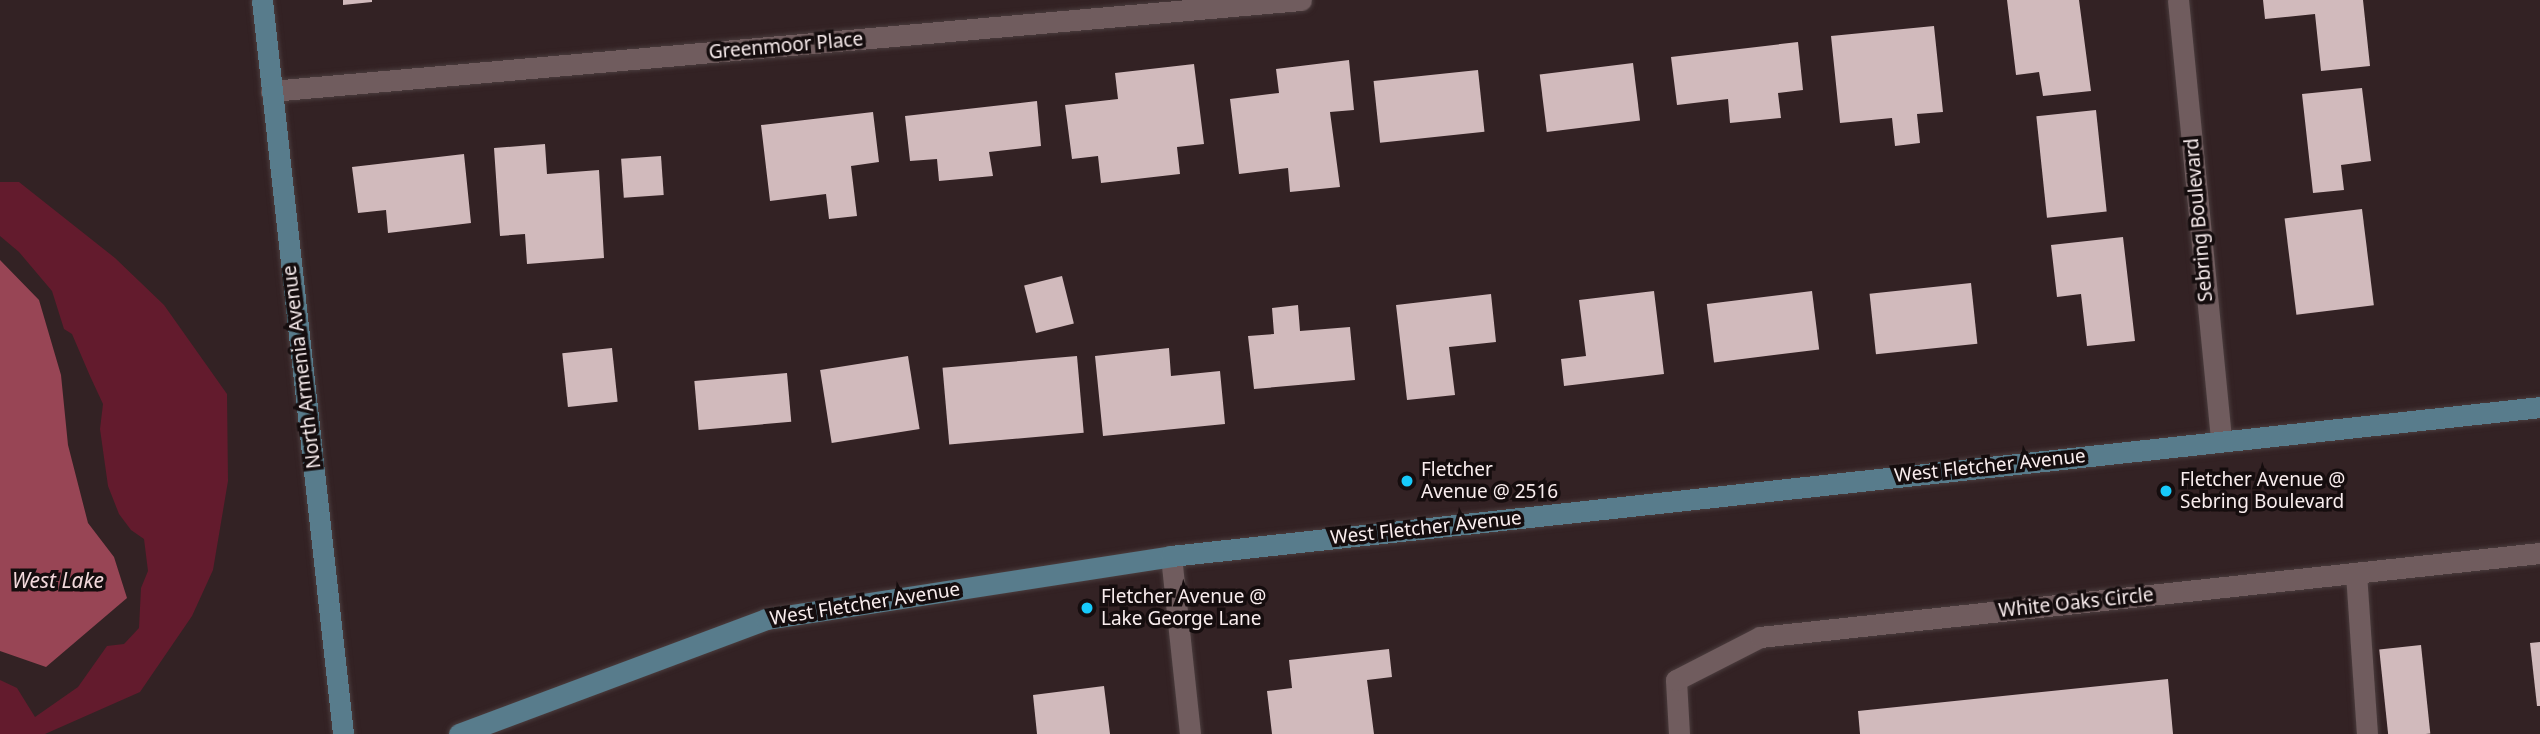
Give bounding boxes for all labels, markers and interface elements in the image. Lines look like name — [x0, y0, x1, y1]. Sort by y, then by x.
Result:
street label: Greenmoor Place — [708, 28, 864, 64]
street label: Sebring Boulevard — [2180, 137, 2218, 303]
street label: North Armenia Avenue — [278, 264, 326, 470]
street label: West Fletcher Avenue — [1893, 445, 2087, 487]
place label: Fletcher Avenue @ 2516 — [1421, 459, 1558, 503]
place label: Fletcher Avenue @ Sebring Boulevard — [2180, 469, 2345, 513]
marker: Fletcher Avenue @ 2516 — [1399, 473, 1415, 489]
marker: Fletcher Avenue @ Sebring Boulevard — [2158, 483, 2174, 499]
street label: West Fletcher Avenue — [1329, 507, 1523, 549]
water label: West Lake — [12, 567, 104, 593]
street label: West Fletcher Avenue — [768, 578, 962, 630]
street label: White Oaks Circle — [1997, 584, 2155, 622]
place label: Fletcher Avenue @ Lake George Lane — [1101, 586, 1266, 630]
marker: Fletcher Avenue @ Lake George Lane — [1079, 600, 1095, 616]

